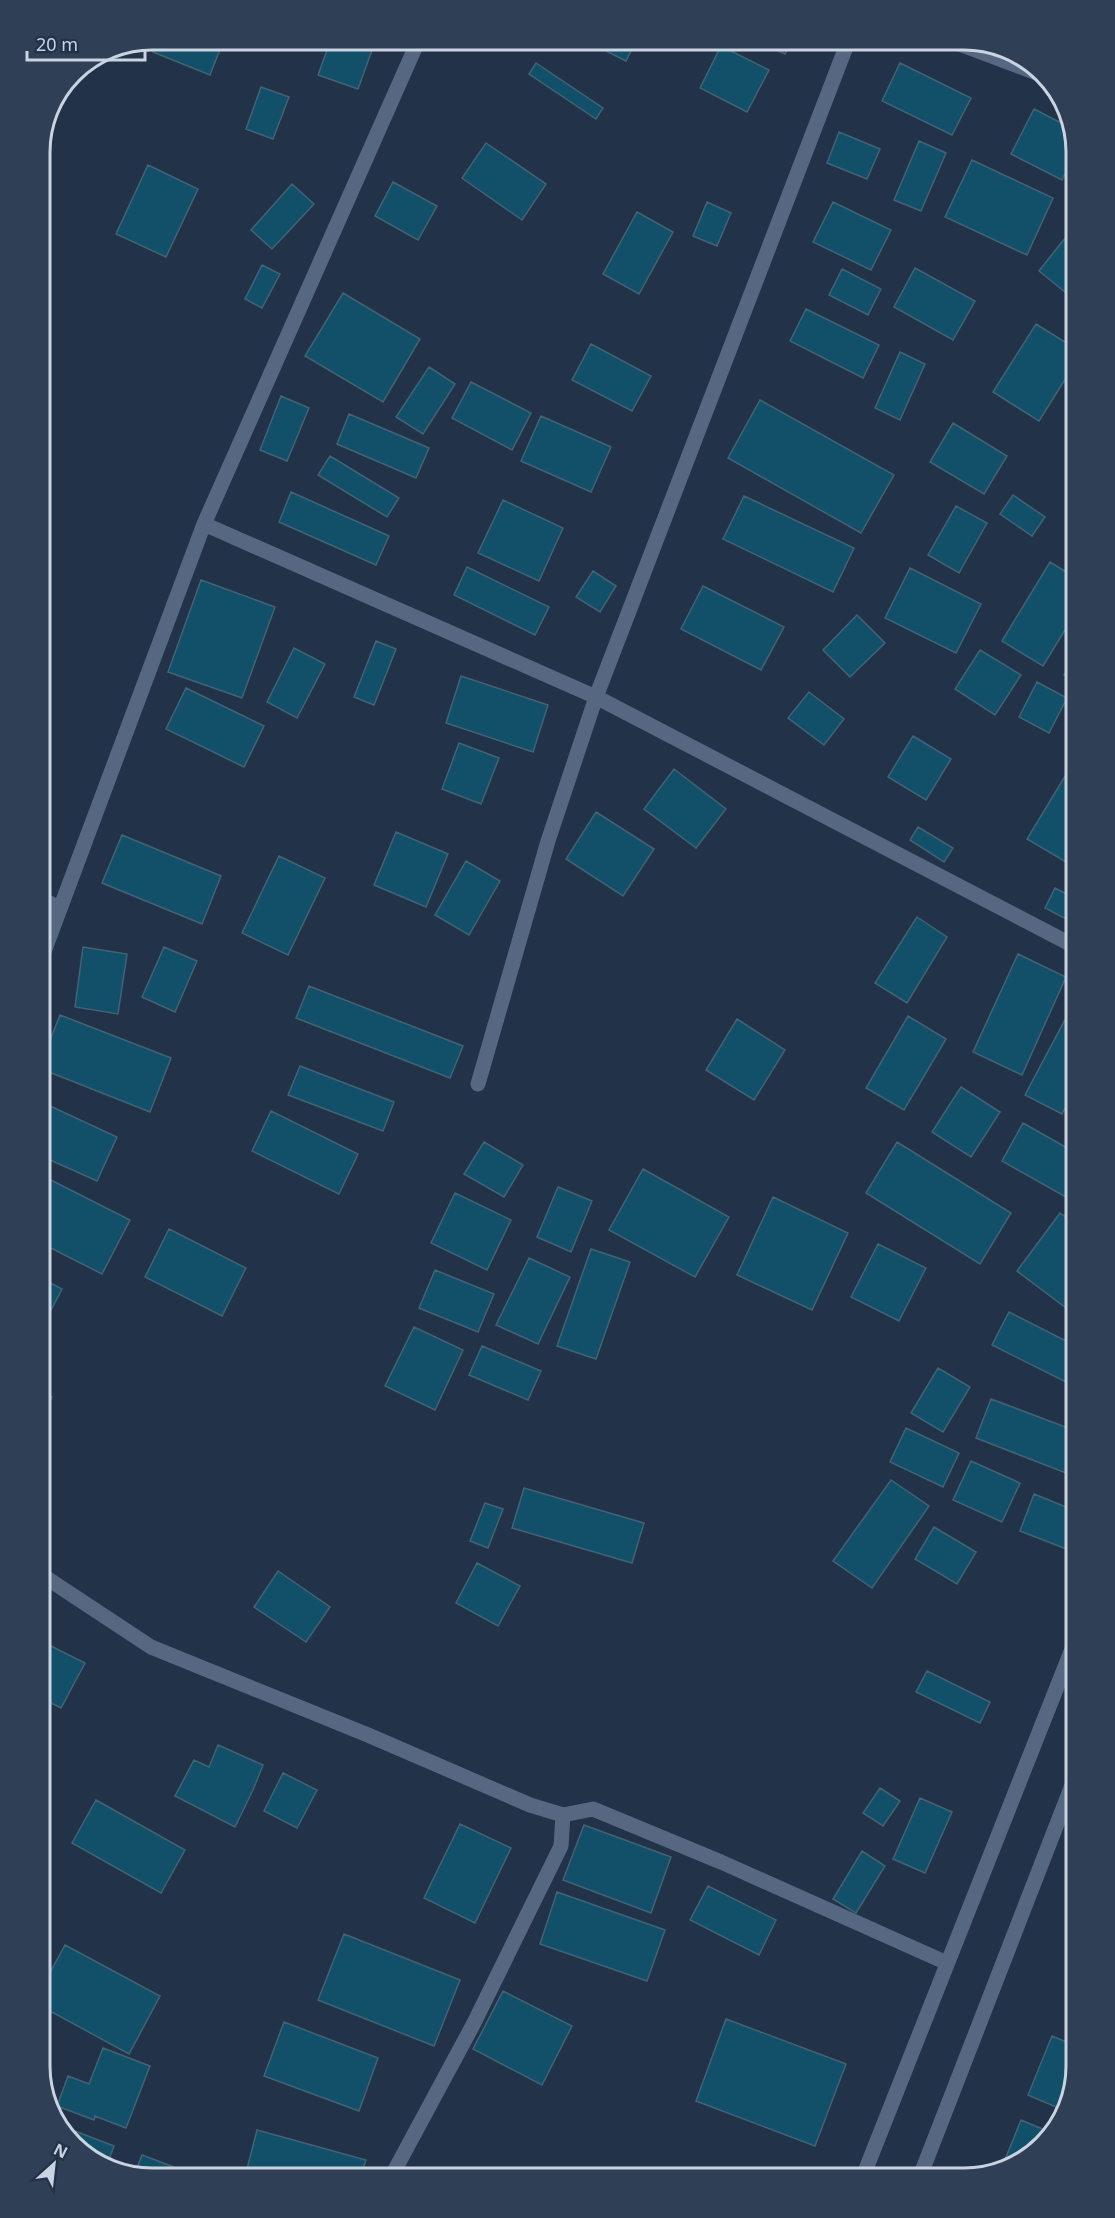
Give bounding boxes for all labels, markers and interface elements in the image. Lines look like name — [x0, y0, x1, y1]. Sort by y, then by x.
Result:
scale bar — [27, 24, 146, 62]
text: 20 m — [36, 32, 78, 56]
north arrow — [24, 2134, 84, 2194]
text: N — [50, 2138, 72, 2163]

